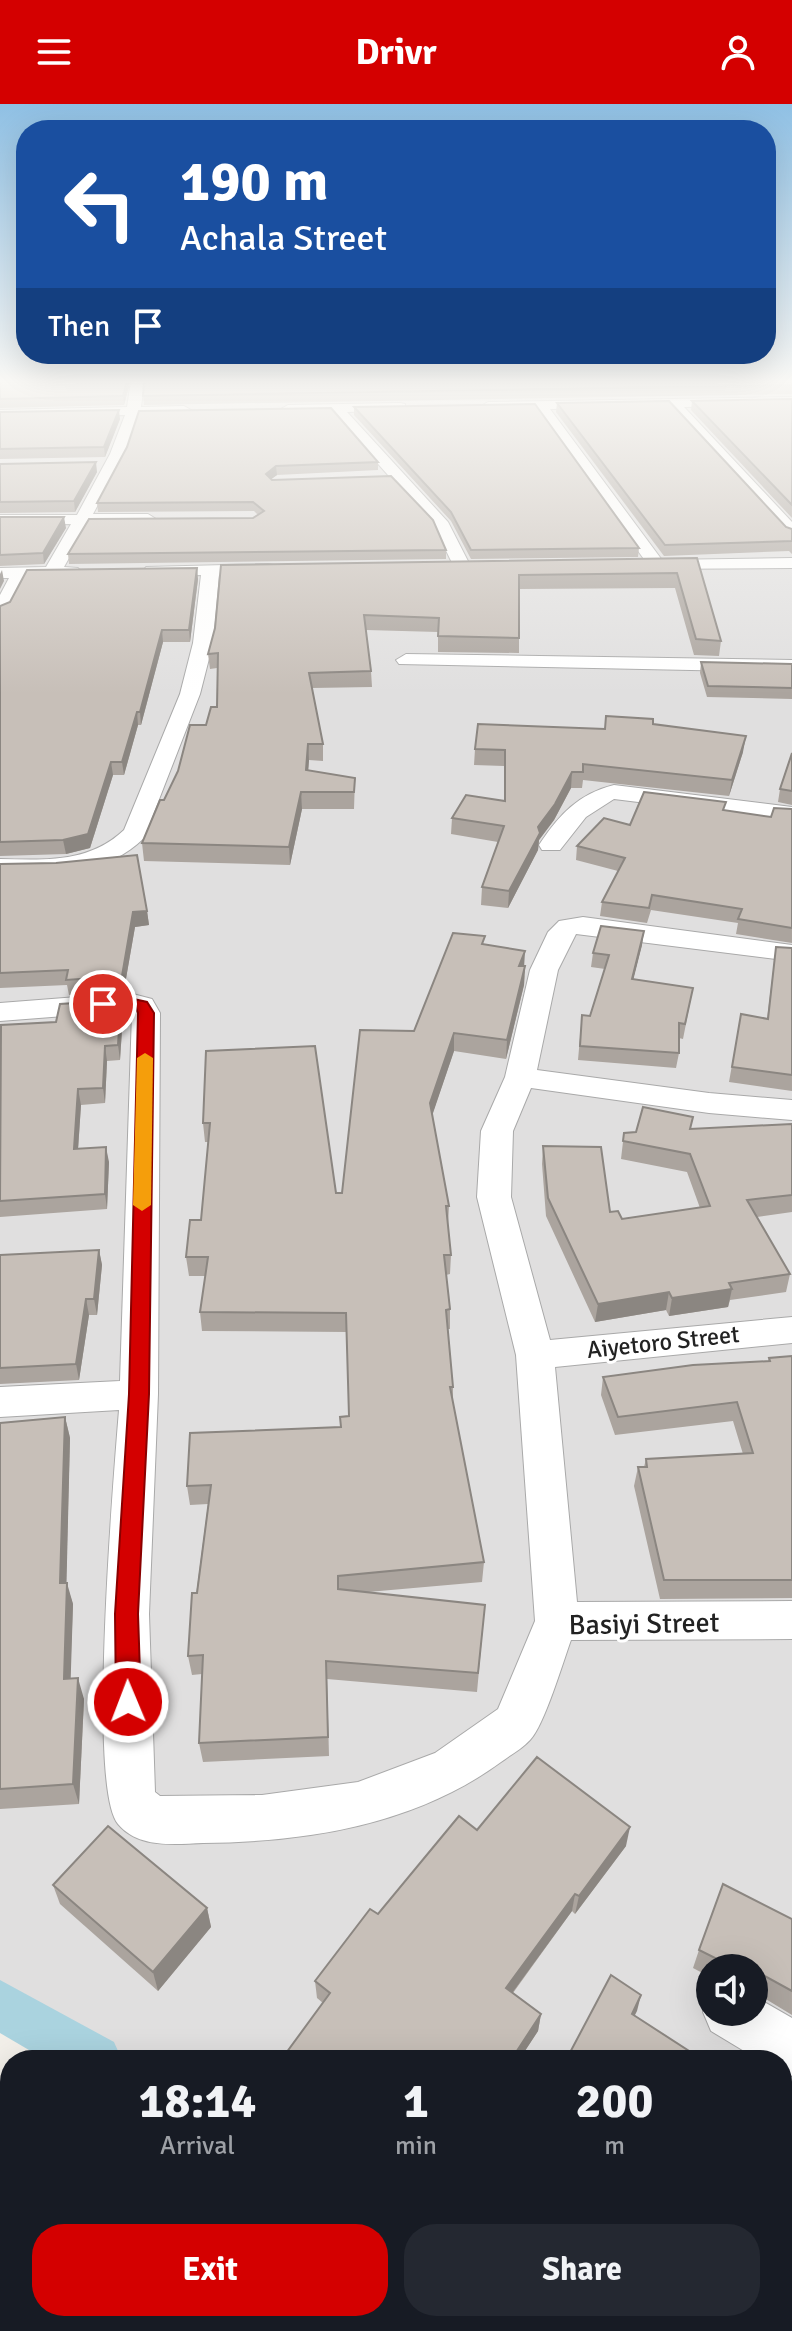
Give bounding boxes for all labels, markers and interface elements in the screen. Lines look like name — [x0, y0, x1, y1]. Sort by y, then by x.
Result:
icon: menu — [32, 30, 76, 74]
text: Drivr — [355, 30, 437, 75]
icon: person — [716, 30, 760, 74]
text: 190 m — [180, 147, 328, 216]
icon: left — [48, 152, 152, 256]
text: Achala Street — [180, 216, 387, 261]
icon: arrive — [126, 304, 170, 348]
text: Then — [48, 308, 110, 345]
pin — [69, 970, 137, 1038]
icon: arrive — [81, 982, 125, 1026]
street label: Aiyetoro Street — [585, 1319, 741, 1365]
street label: Basiyi Street — [568, 1606, 720, 1642]
position arrow — [86, 1660, 170, 1744]
map controls — [696, 1954, 768, 2026]
button: sound — [696, 1954, 768, 2026]
text: 18:14 — [139, 2072, 256, 2131]
text: 1 — [403, 2072, 429, 2131]
text: 200 — [576, 2072, 653, 2131]
text: Arrival — [160, 2130, 235, 2162]
text: min — [395, 2130, 437, 2162]
text: m — [604, 2130, 625, 2162]
button: Exit — [32, 2224, 388, 2316]
button: Share — [404, 2224, 760, 2316]

